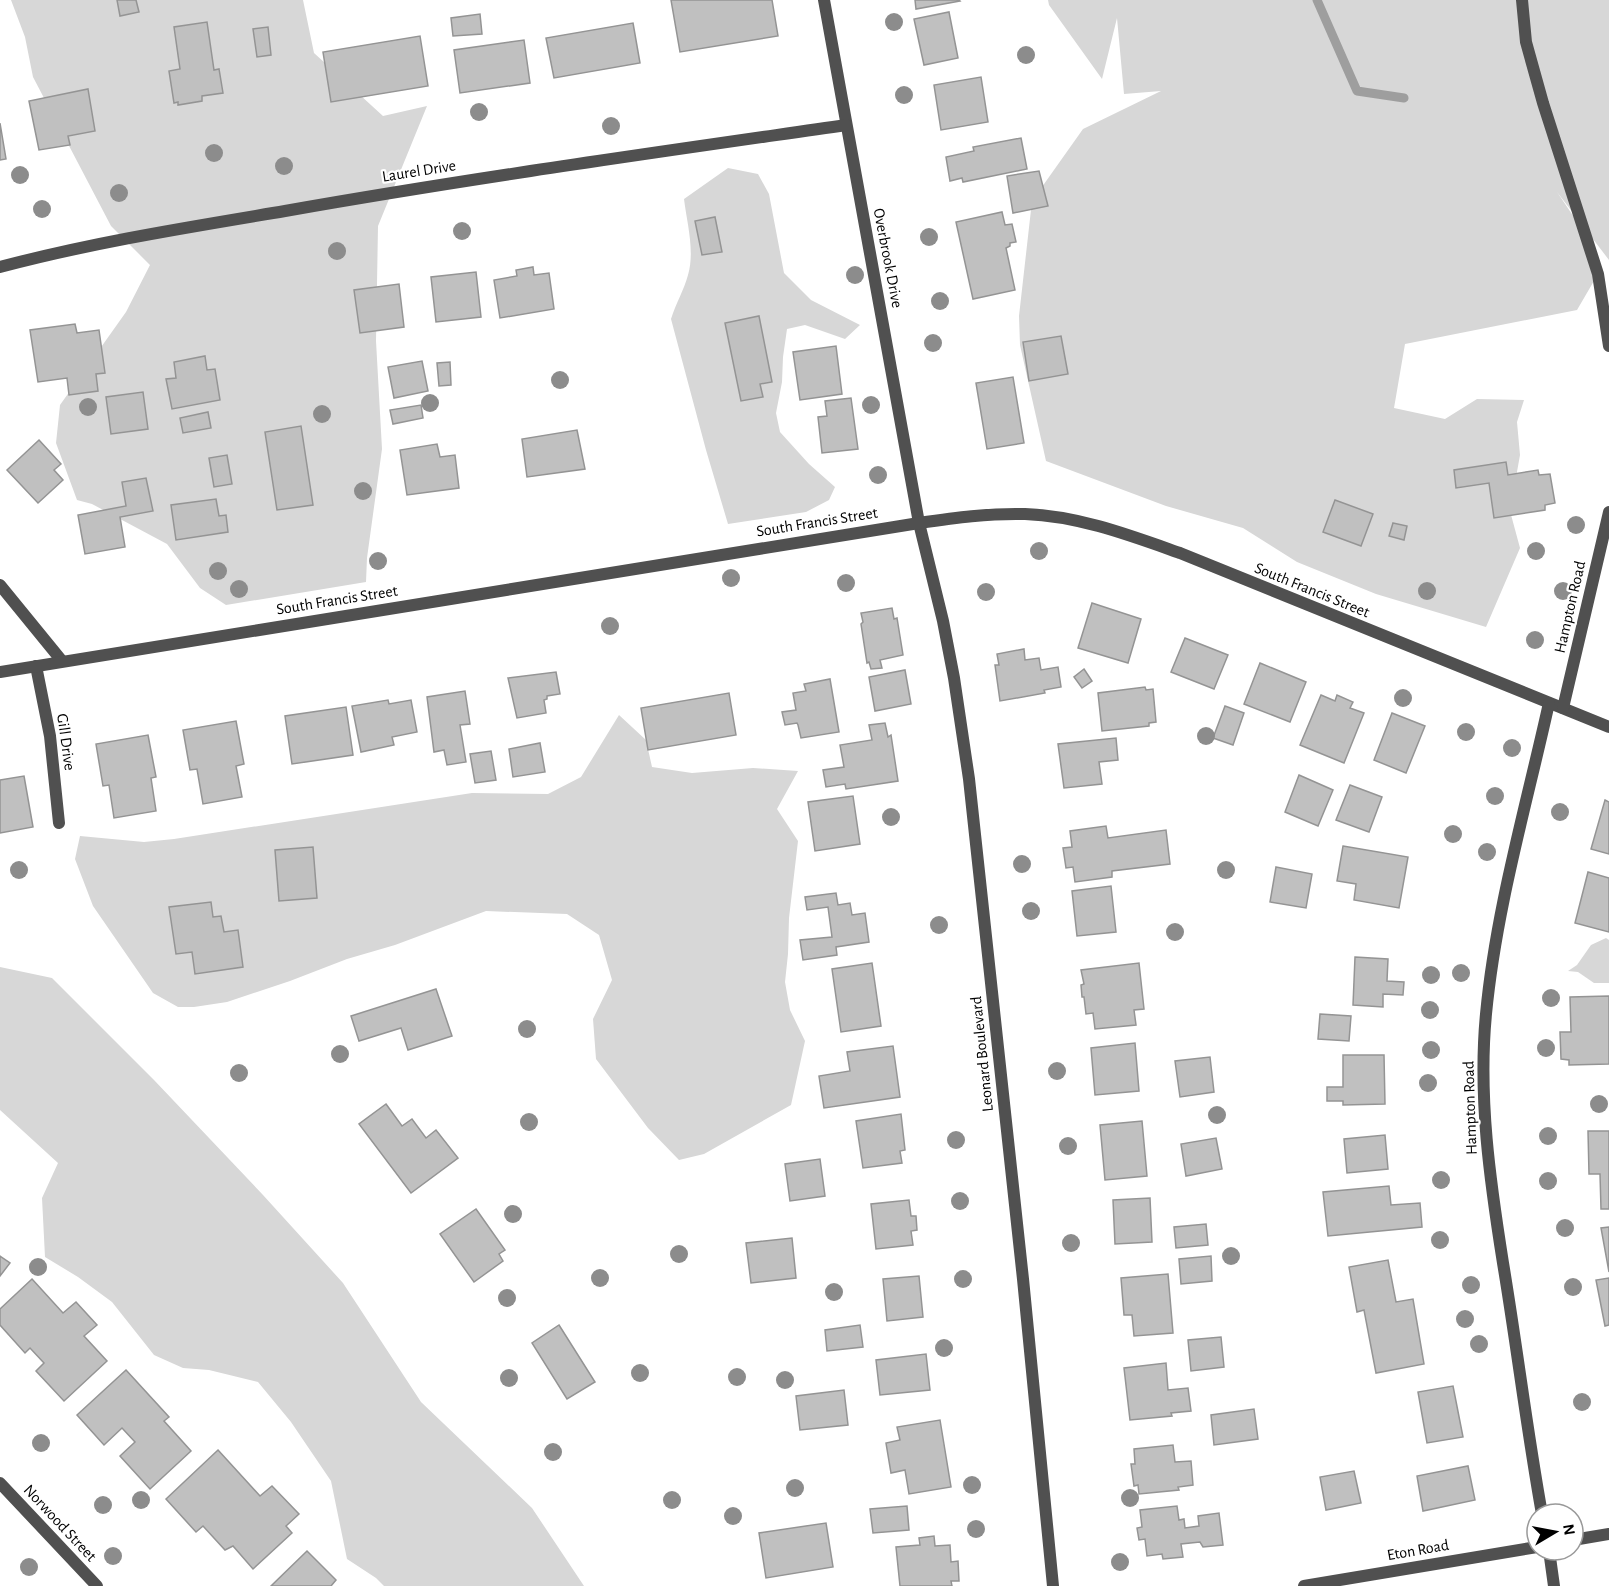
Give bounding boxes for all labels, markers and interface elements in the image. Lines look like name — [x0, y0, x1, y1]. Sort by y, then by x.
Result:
street label: Laurel Drive — [381, 157, 457, 185]
street label: Overbrook Drive — [870, 207, 906, 309]
street label: South Francis Street — [755, 505, 879, 539]
street label: Hampton Road — [1552, 559, 1588, 655]
street label: South Francis Street — [1252, 560, 1372, 620]
street label: South Francis Street — [275, 583, 399, 617]
street label: Gill Drive — [54, 713, 78, 771]
street label: Leonard Boulevard — [968, 995, 996, 1113]
street label: Hampton Road — [1460, 1061, 1480, 1155]
street label: Norwood Street — [21, 1482, 99, 1564]
north arrow — [1525, 1502, 1585, 1562]
text: N — [1560, 1523, 1578, 1536]
street label: Eton Road — [1386, 1537, 1450, 1563]

